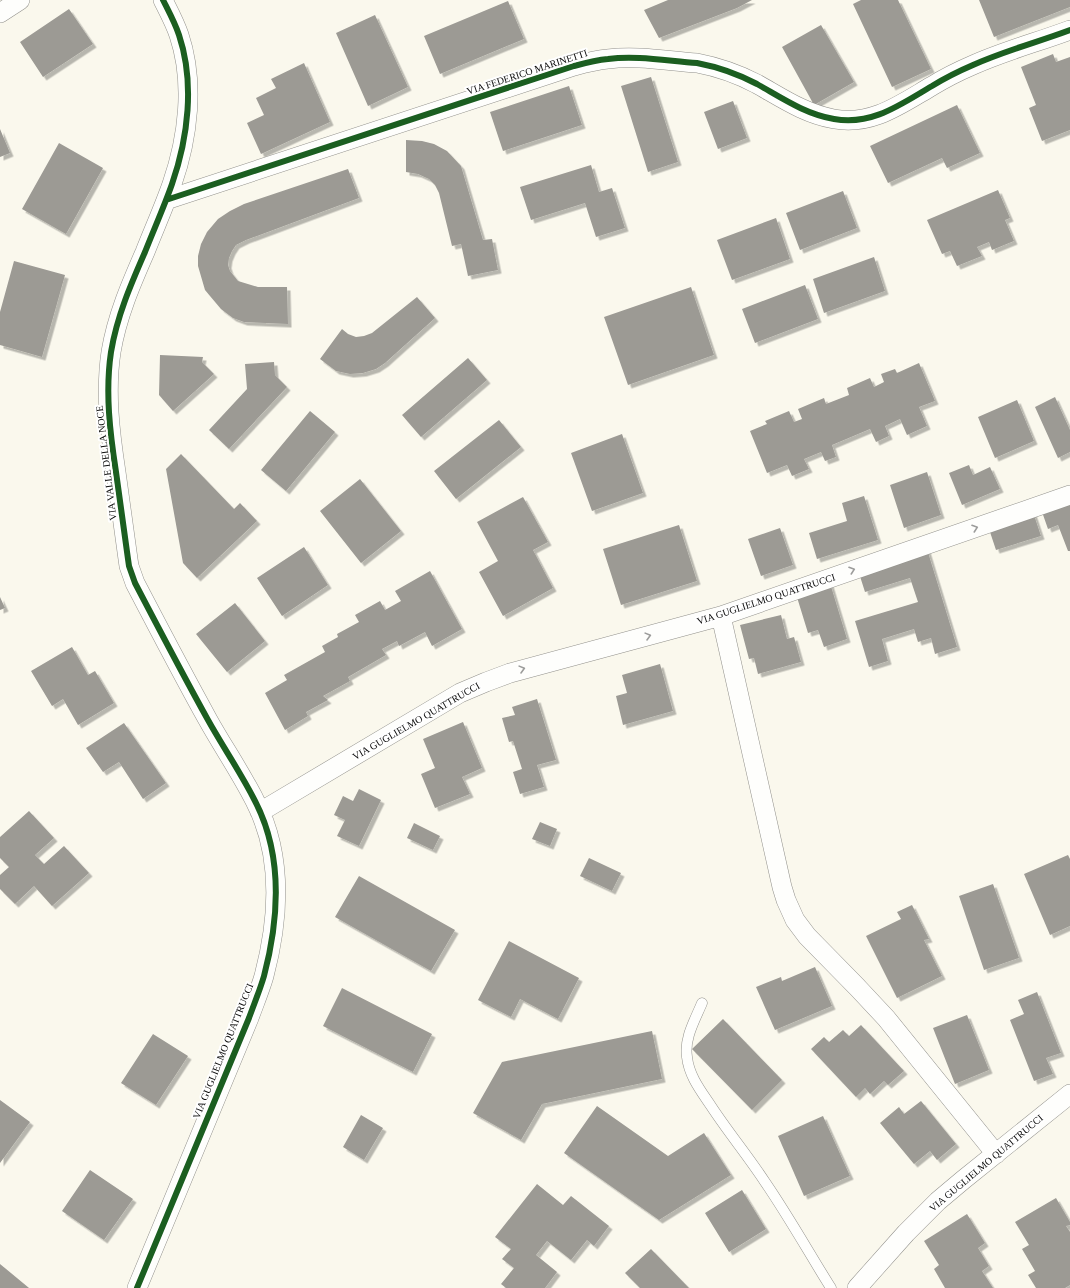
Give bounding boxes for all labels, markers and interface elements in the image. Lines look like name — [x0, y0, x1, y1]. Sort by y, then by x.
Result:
street label: VIA FEDERICO MARINETTI — [465, 47, 589, 97]
street label: VIA VALLE DELLA NOCE — [94, 405, 118, 521]
one-way arrow — [971, 524, 978, 532]
one-way arrow — [848, 567, 855, 575]
street label: VIA GUGLIELMO QUATTRUCCI — [695, 571, 837, 627]
one-way arrow — [645, 632, 651, 640]
one-way arrow — [519, 665, 526, 674]
street label: VIA GUGLIELMO QUATTRUCCI — [350, 680, 482, 762]
street label: VIA GUGLIELMO QUATTRUCCI — [191, 982, 255, 1120]
street label: VIA GUGLIELMO QUATTRUCCI — [927, 1112, 1045, 1214]

